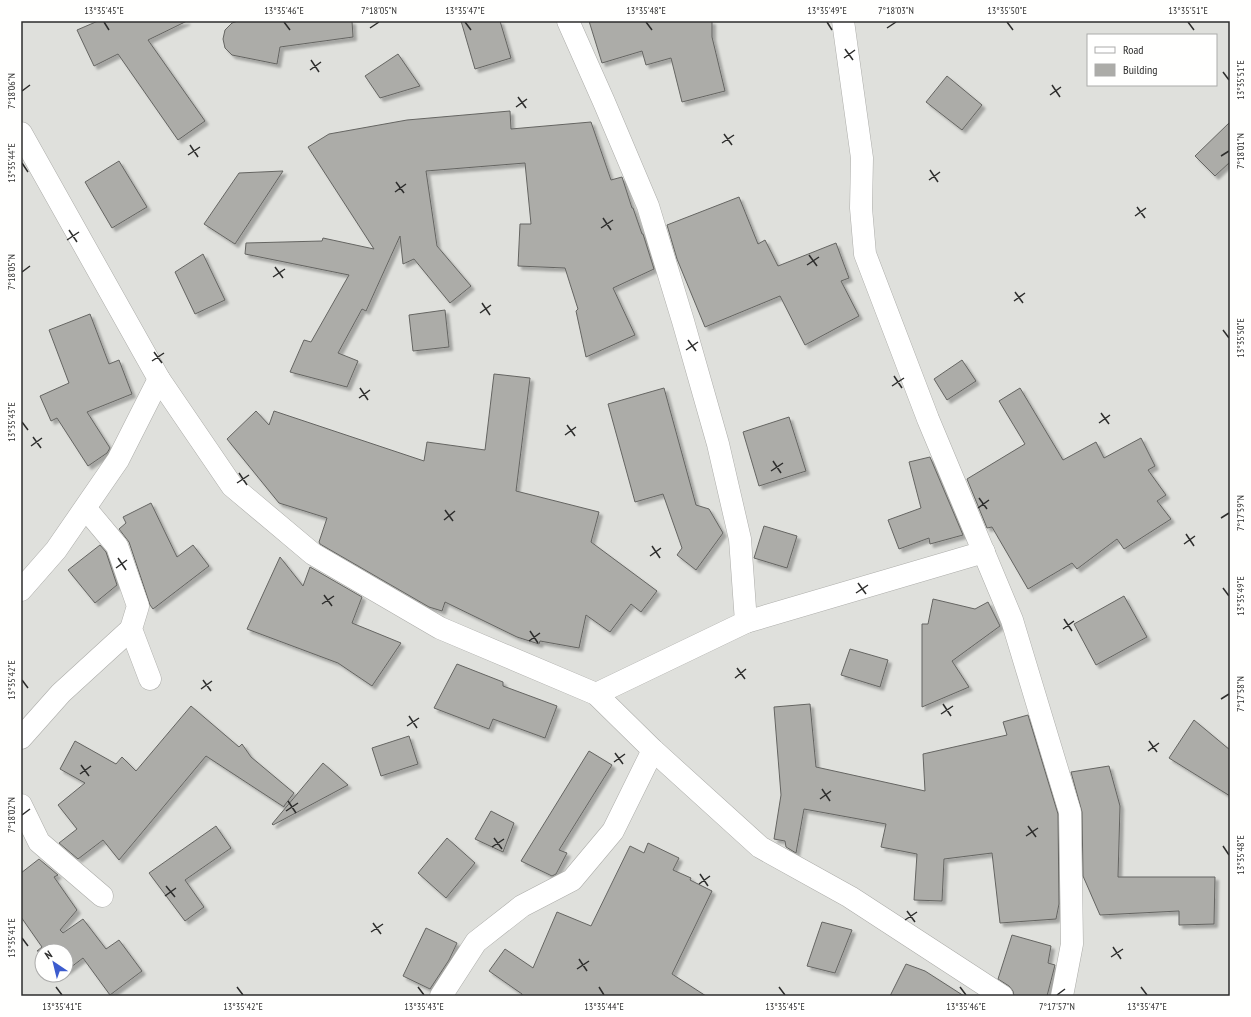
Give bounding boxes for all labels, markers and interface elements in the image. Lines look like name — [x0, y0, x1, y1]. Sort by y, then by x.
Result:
text: 13°35'45"E — [84, 4, 124, 17]
text: 13°35'46"E — [264, 4, 304, 17]
text: 7°18'05"N — [361, 4, 397, 17]
text: 13°35'47"E — [445, 4, 485, 17]
text: 13°35'48"E — [626, 4, 666, 17]
text: 13°35'49"E — [807, 4, 847, 17]
text: 7°18'03"N — [878, 4, 914, 17]
text: 13°35'50"E — [987, 4, 1027, 17]
text: 13°35'51"E — [1168, 4, 1208, 17]
legend — [1087, 34, 1217, 86]
text: Road — [1123, 42, 1143, 57]
text: 13°35'51"E — [1234, 60, 1247, 100]
text: Building — [1123, 62, 1158, 77]
text: 7°18'06"N — [5, 73, 18, 109]
text: 7°18'01"N — [1234, 133, 1247, 169]
text: 13°35'44"E — [5, 143, 18, 183]
text: 7°18'05"N — [5, 254, 18, 290]
text: 13°35'50"E — [1234, 318, 1247, 358]
text: 13°35'43"E — [5, 402, 18, 442]
text: 7°17'59"N — [1234, 495, 1247, 531]
text: 13°35'49"E — [1234, 576, 1247, 616]
text: 13°35'42"E — [5, 660, 18, 700]
text: 7°17'58"N — [1234, 676, 1247, 712]
text: 7°18'02"N — [5, 797, 18, 833]
text: 13°35'48"E — [1234, 835, 1247, 875]
text: 13°35'41"E — [5, 918, 18, 958]
north arrow — [34, 943, 74, 983]
text: N — [42, 947, 55, 962]
text: 13°35'41"E — [42, 1000, 82, 1013]
text: 13°35'42"E — [223, 1000, 263, 1013]
text: 13°35'43"E — [404, 1000, 444, 1013]
text: 13°35'44"E — [584, 1000, 624, 1013]
text: 13°35'45"E — [765, 1000, 805, 1013]
text: 13°35'46"E — [946, 1000, 986, 1013]
text: 7°17'57"N — [1039, 1000, 1075, 1013]
text: 13°35'47"E — [1127, 1000, 1167, 1013]

